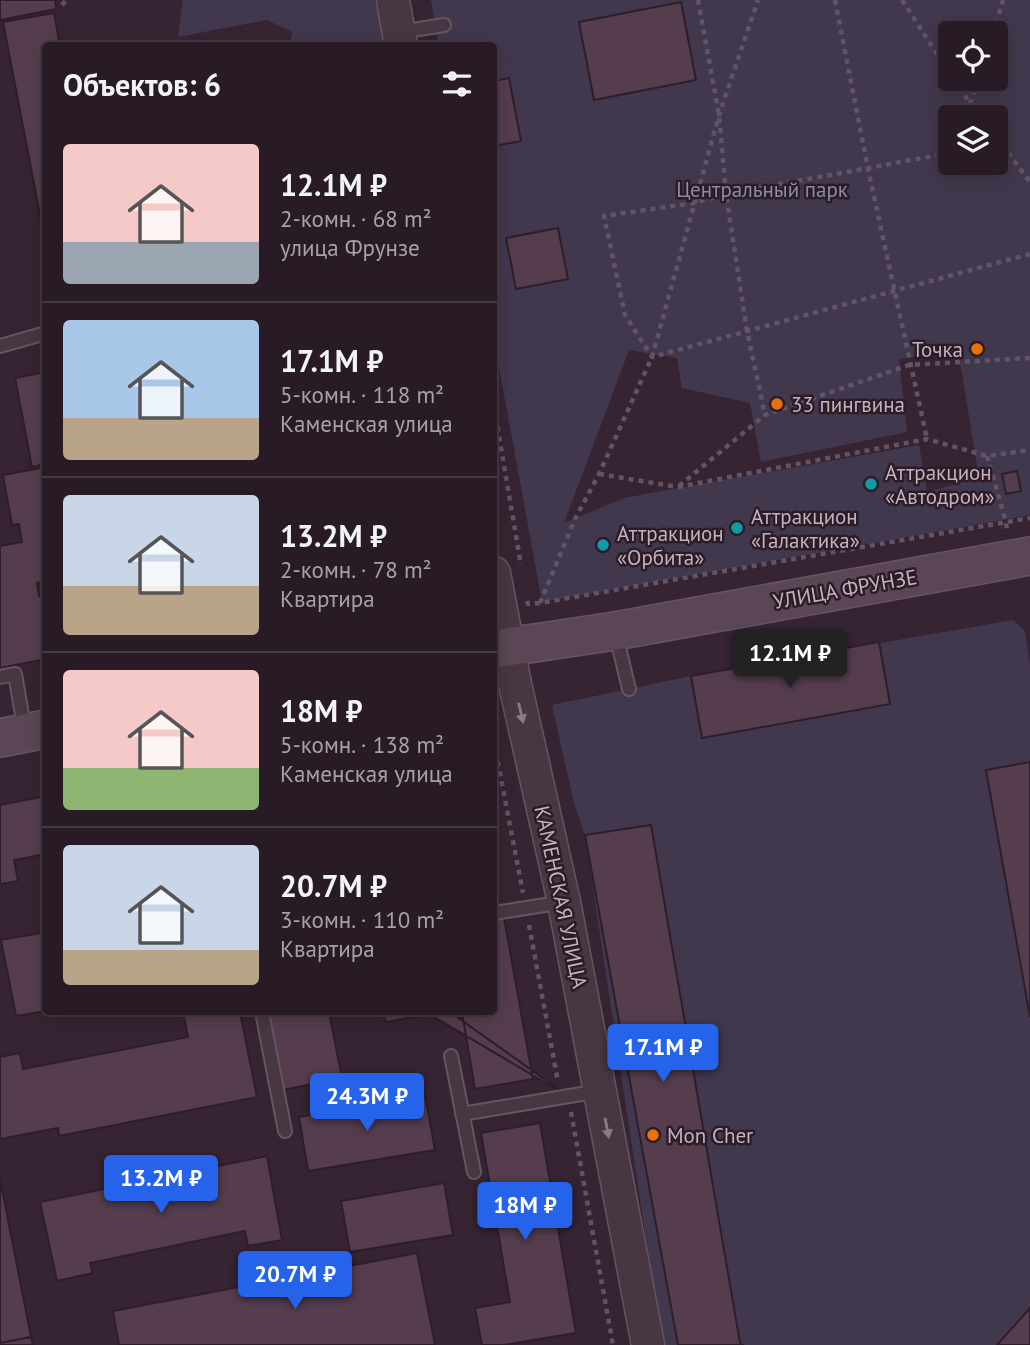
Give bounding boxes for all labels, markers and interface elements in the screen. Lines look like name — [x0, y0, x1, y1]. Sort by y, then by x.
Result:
map controls — [938, 21, 1008, 175]
button: locate — [938, 21, 1008, 91]
text: Объектов: 6 — [63, 65, 221, 104]
icon: filters — [438, 65, 476, 103]
button: layers — [938, 105, 1008, 175]
text: 12.1M ₽ — [280, 165, 387, 204]
icon: home — [119, 172, 203, 256]
park label: Центральный парк — [676, 176, 848, 203]
text: 2-комн. · 68 m² — [280, 204, 432, 233]
text: улица Фрунзе — [280, 233, 420, 262]
place label: Точка — [912, 336, 963, 363]
text: 17.1M ₽ — [280, 341, 383, 380]
marker: Точка — [969, 341, 985, 357]
icon: home — [119, 348, 203, 432]
text: 5-комн. · 118 m² — [280, 380, 444, 409]
place label: 33 пингвина — [791, 391, 905, 418]
marker: 33 пингвина — [769, 396, 785, 412]
text: Каменская улица — [280, 409, 453, 438]
place label: Аттракцион «Автодром» — [885, 459, 995, 510]
marker: Аттракцион «Автодром» — [863, 476, 879, 492]
place label: Аттракцион «Галактика» — [751, 503, 860, 554]
text: 13.2M ₽ — [280, 516, 387, 555]
place label: Аттракцион «Орбита» — [617, 520, 724, 571]
marker: Аттракцион «Галактика» — [729, 520, 745, 536]
icon: home — [119, 523, 203, 607]
marker: Аттракцион «Орбита» — [595, 537, 611, 553]
text: 2-комн. · 78 m² — [280, 555, 432, 584]
street label: УЛИЦА ФРУНЗЕ — [771, 563, 919, 615]
text: Квартира — [280, 584, 375, 613]
pin: 12.1M ₽ — [725, 630, 855, 690]
text: 12.1M ₽ — [749, 638, 831, 667]
text: 18M ₽ — [280, 691, 363, 730]
icon: home — [119, 698, 203, 782]
one-way arrow — [516, 702, 527, 724]
text: 5-комн. · 138 m² — [280, 730, 444, 759]
text: Каменская улица — [280, 759, 453, 788]
street label: КАМЕНСКАЯ УЛИЦА — [528, 803, 594, 992]
text: 20.7M ₽ — [280, 866, 387, 905]
icon: home — [119, 873, 203, 957]
text: 3-комн. · 110 m² — [280, 905, 444, 934]
text: Квартира — [280, 934, 375, 963]
pin: 17.1M ₽ — [598, 1024, 728, 1084]
text: 17.1M ₽ — [623, 1032, 703, 1061]
pin: 24.3M ₽ — [302, 1074, 432, 1133]
text: 24.3M ₽ — [326, 1081, 408, 1110]
one-way arrow — [602, 1117, 613, 1139]
place label: Mon Cher — [667, 1122, 753, 1149]
marker: Mon Cher — [645, 1127, 661, 1143]
pin: 13.2M ₽ — [96, 1156, 226, 1215]
text: 13.2M ₽ — [120, 1163, 202, 1192]
pin: 18M ₽ — [476, 1182, 574, 1242]
text: 18M ₽ — [493, 1190, 557, 1219]
pin: 20.7M ₽ — [230, 1252, 360, 1311]
text: 20.7M ₽ — [254, 1259, 336, 1288]

